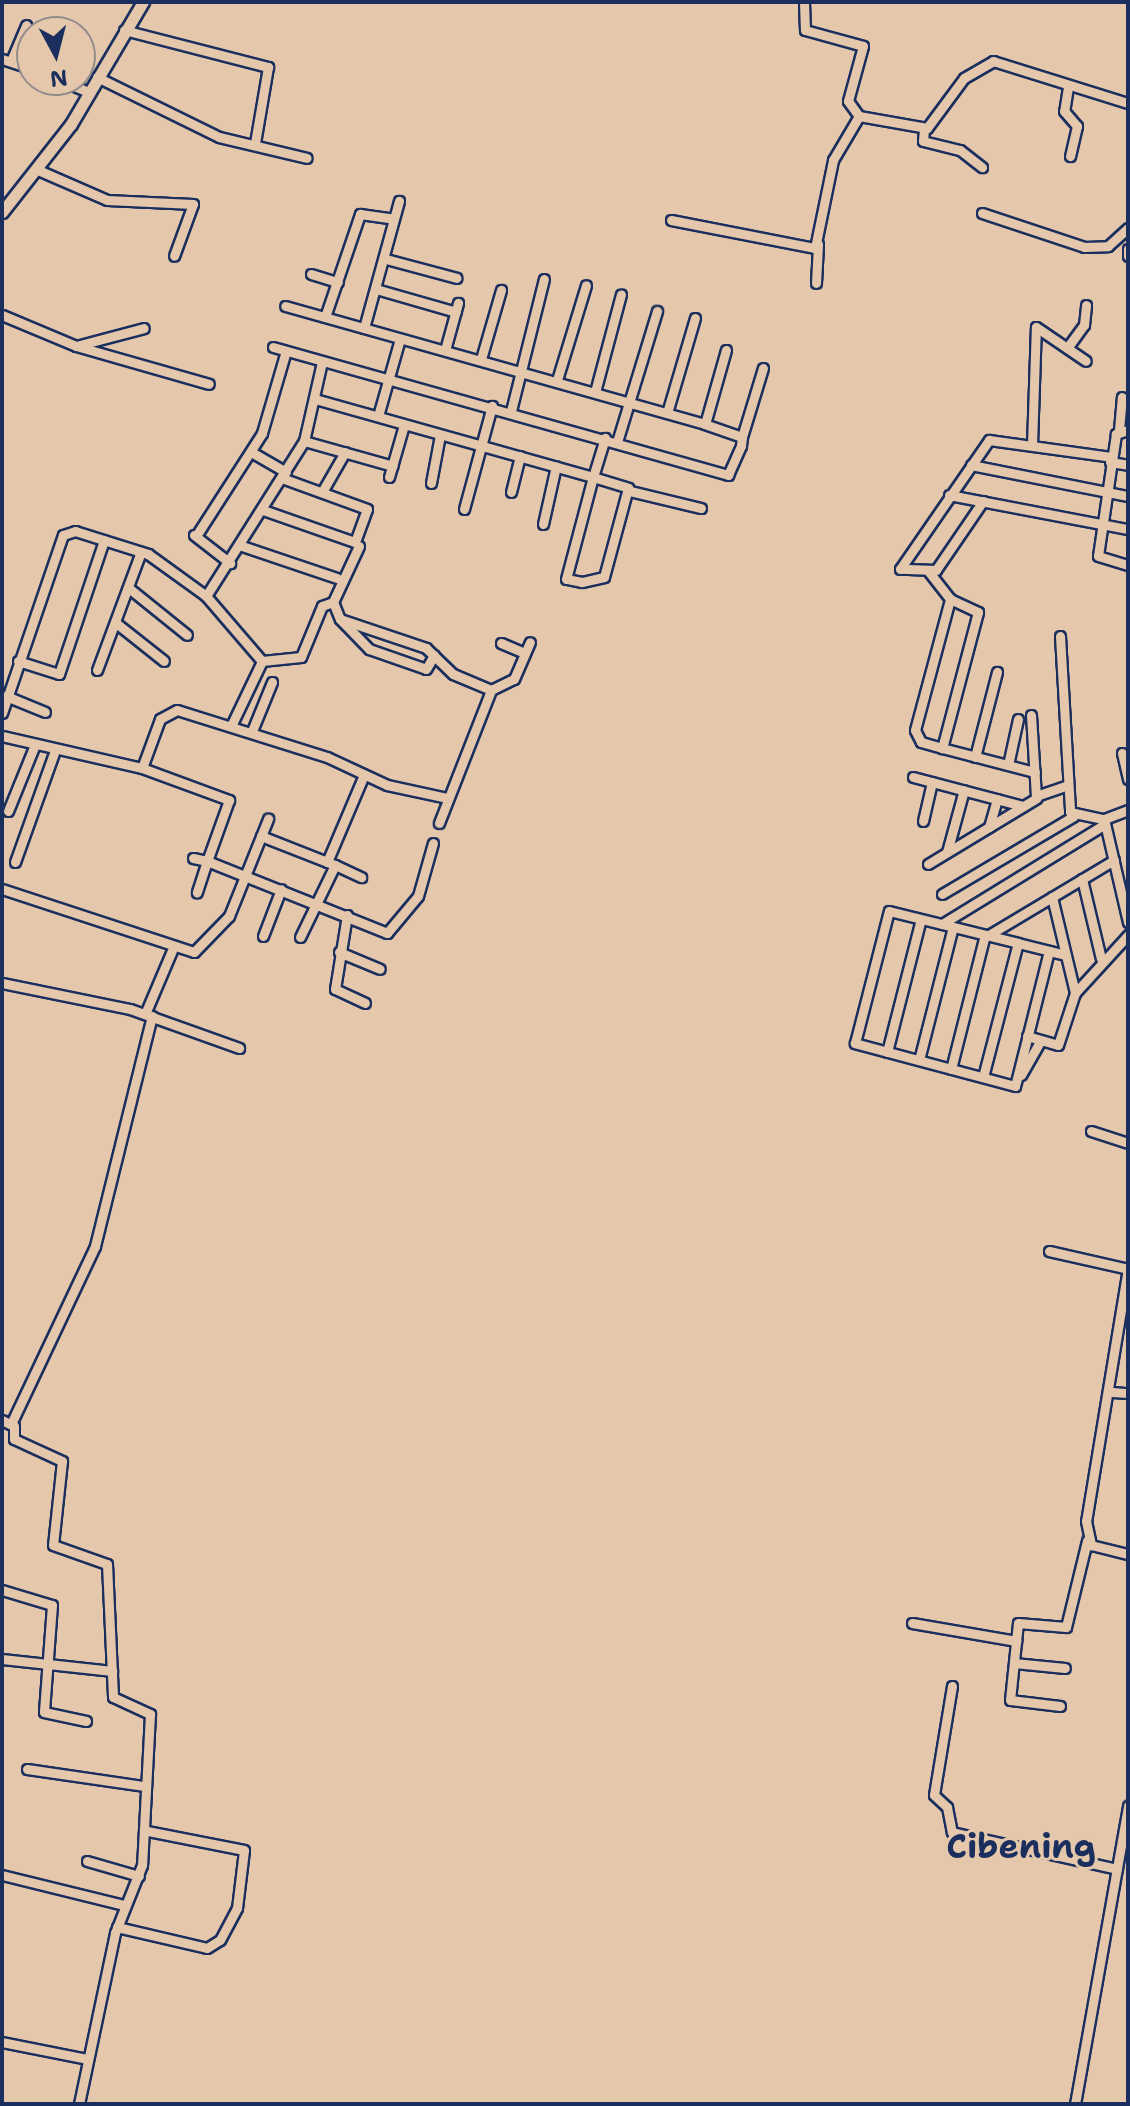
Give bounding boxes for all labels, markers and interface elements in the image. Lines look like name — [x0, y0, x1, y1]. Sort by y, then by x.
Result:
north arrow — [16, 16, 96, 96]
text: N — [48, 63, 69, 94]
district label: Cibening — [946, 1827, 1096, 1867]

